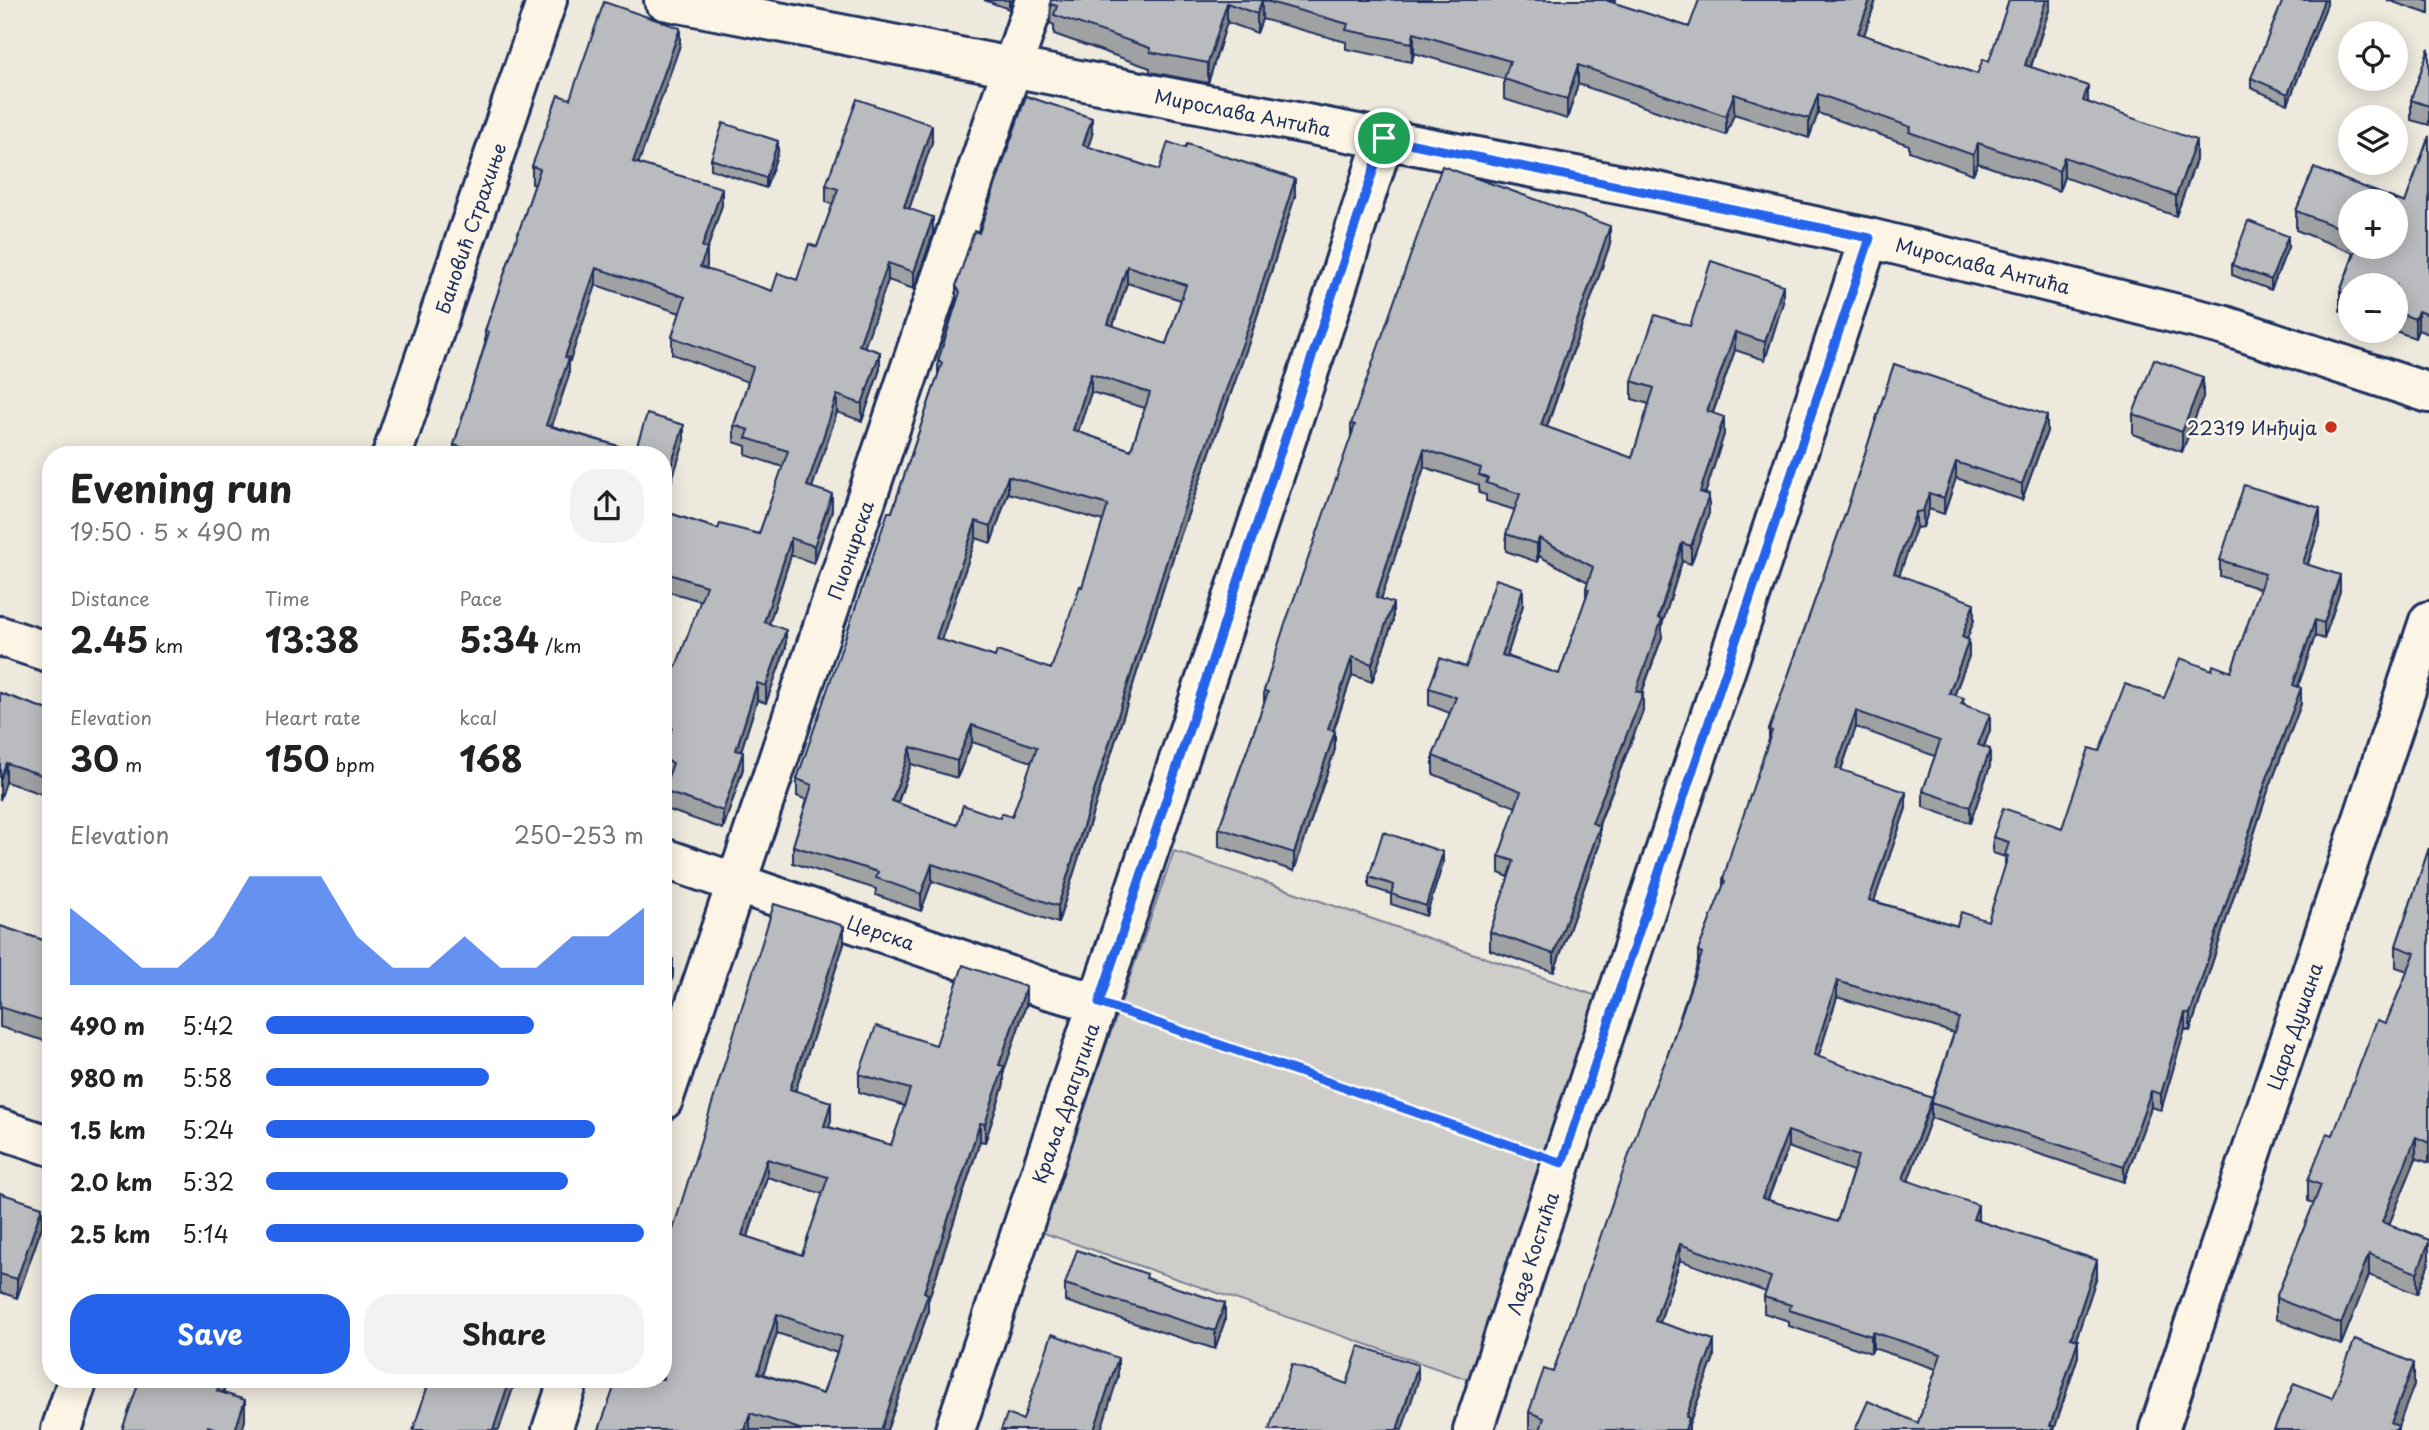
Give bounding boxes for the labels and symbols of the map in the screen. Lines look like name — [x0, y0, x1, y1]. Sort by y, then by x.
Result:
street label: Мирослава Антића — [1152, 81, 1334, 143]
pin — [1354, 108, 1414, 168]
street label: Бановић Страхиње — [428, 139, 512, 317]
street label: Мирослава Антића — [1893, 230, 2073, 300]
place label: 22319 Инђија — [2187, 413, 2317, 441]
marker: 22319 Инђија — [2323, 419, 2339, 435]
street label: Пионирска — [820, 497, 880, 603]
street label: Церска — [844, 907, 919, 957]
street label: Цара Душана — [2259, 959, 2329, 1093]
street label: Краља Драгутина — [1024, 1019, 1106, 1187]
street label: Лазе Костића — [1499, 1188, 1565, 1318]

